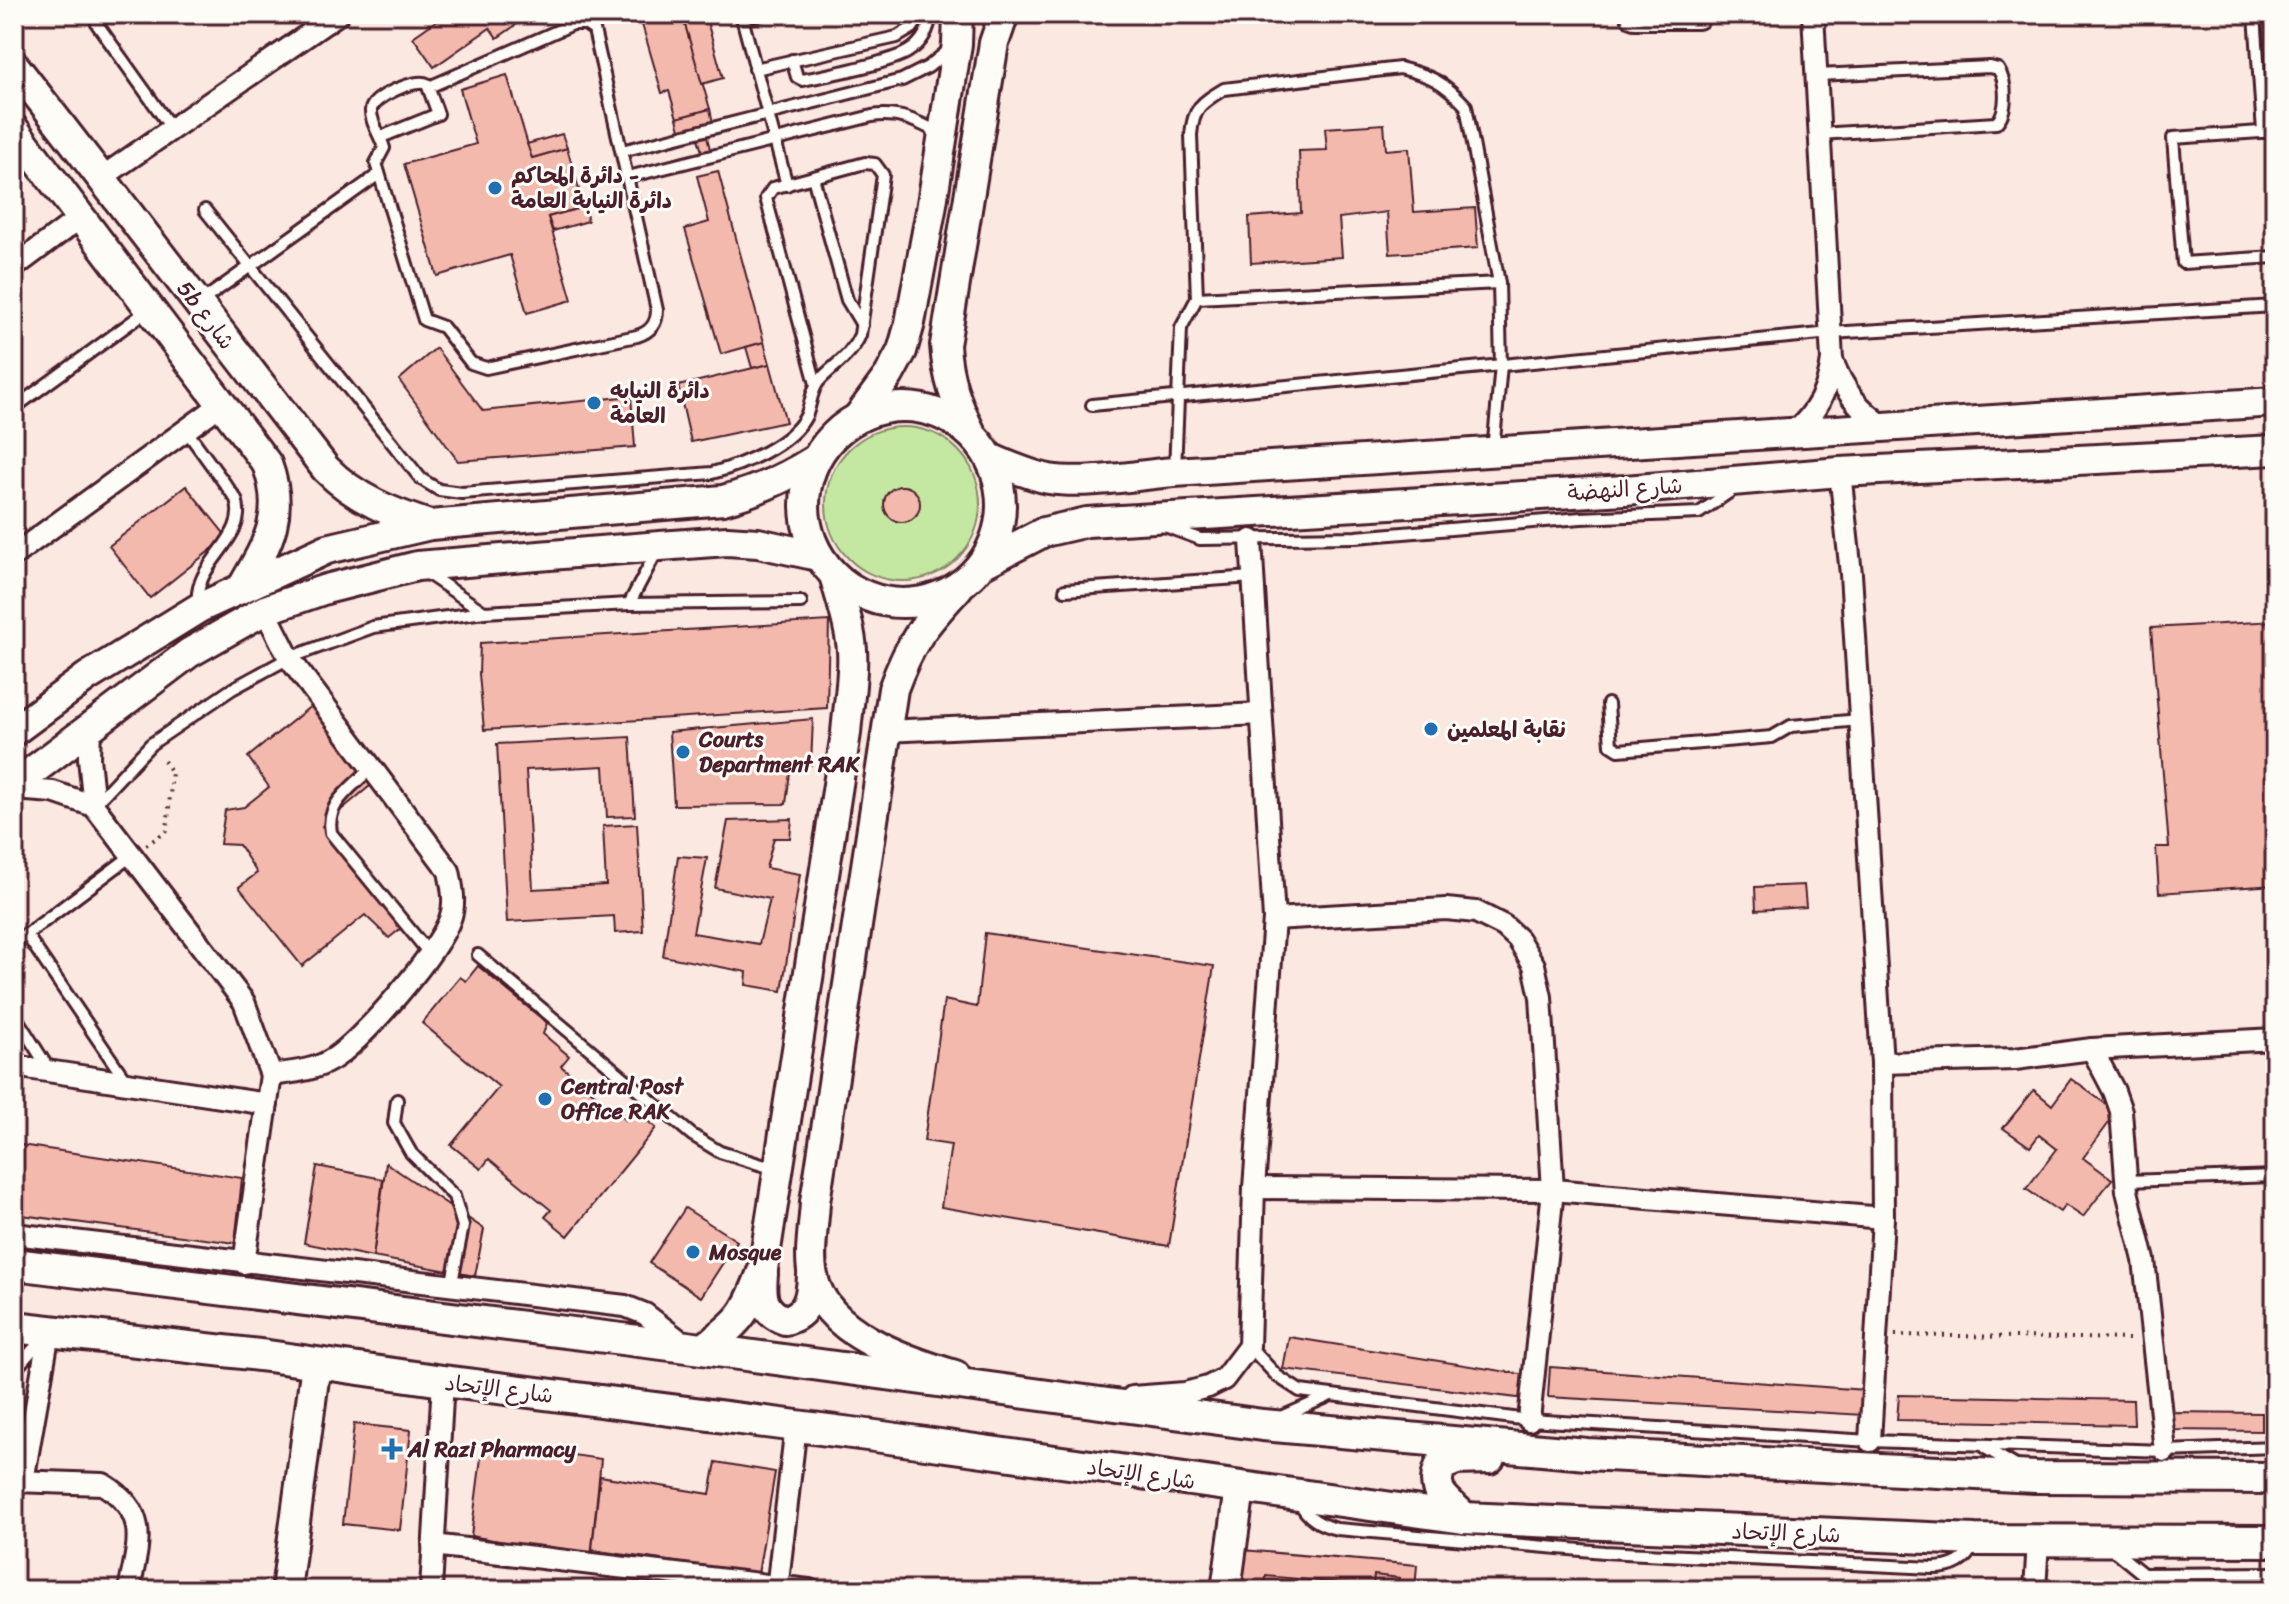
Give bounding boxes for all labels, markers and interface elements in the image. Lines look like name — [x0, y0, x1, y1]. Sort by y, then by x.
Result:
place label: دائرة المحاكم - دائرة النيابة العامة — [511, 156, 672, 220]
marker: دائرة المحاكم - دائرة النيابة العامة — [486, 179, 504, 197]
street label: 5b شارع — [167, 272, 245, 358]
place label: دائرة النيابه العامة — [610, 371, 710, 435]
marker: دائرة النيابه العامة — [585, 394, 603, 412]
street label: شارع النهضة — [1566, 466, 1684, 512]
place label: نقابة المعلمين — [1447, 710, 1566, 749]
place label: Courts Department RAK — [698, 720, 861, 784]
marker: نقابة المعلمين — [1422, 720, 1440, 738]
marker: Courts Department RAK — [674, 743, 692, 761]
place label: Central Post Office RAK — [560, 1067, 684, 1131]
marker: Central Post Office RAK — [536, 1090, 554, 1108]
place label: Mosque — [708, 1233, 782, 1272]
marker: Mosque — [684, 1243, 702, 1261]
street label: شارع الإتحاد — [442, 1363, 556, 1415]
place label: Al Razi Pharmacy — [407, 1430, 576, 1469]
marker: Al Razi Pharmacy — [383, 1440, 401, 1458]
street label: شارع الإتحاد — [1084, 1447, 1198, 1501]
street label: شارع الإتحاد — [1731, 1512, 1841, 1554]

